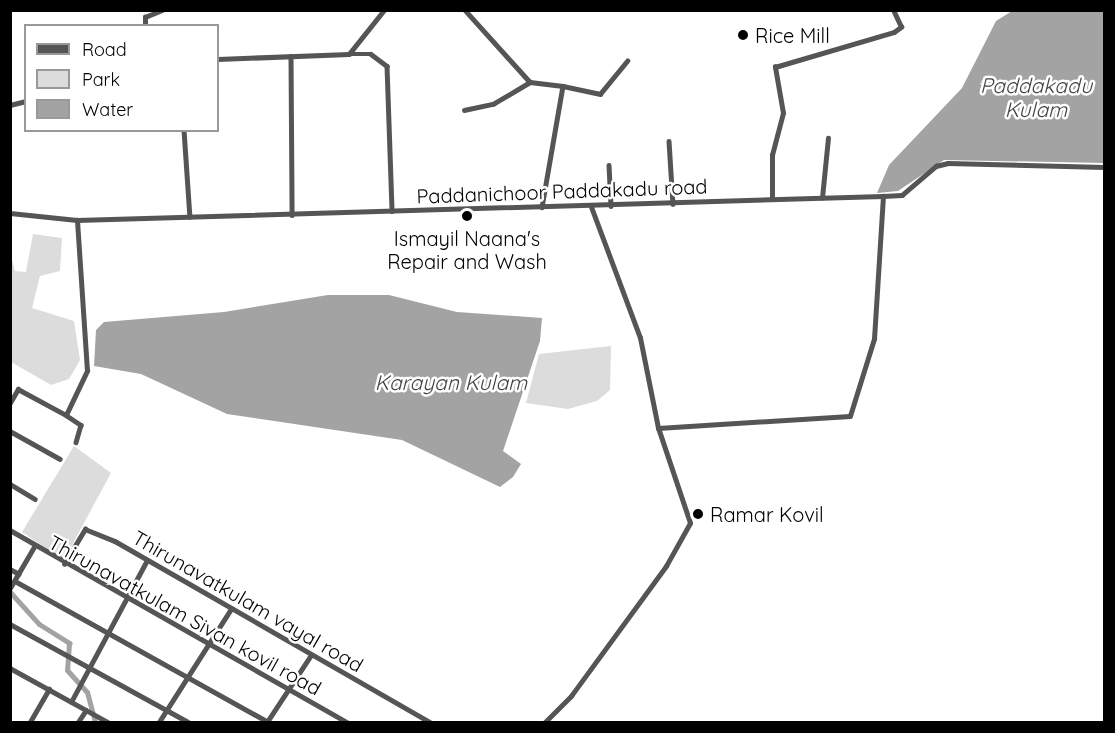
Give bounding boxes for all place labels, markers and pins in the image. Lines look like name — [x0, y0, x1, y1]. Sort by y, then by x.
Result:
place label: Rice Mill — [755, 23, 830, 47]
marker: Rice Mill — [736, 28, 750, 42]
marker: Ismayil Naana's Repair and Wash — [460, 209, 474, 223]
place label: Ismayil Naana's Repair and Wash — [387, 226, 547, 273]
place label: Ramar Kovil — [710, 502, 824, 526]
marker: Ramar Kovil — [691, 507, 705, 521]

